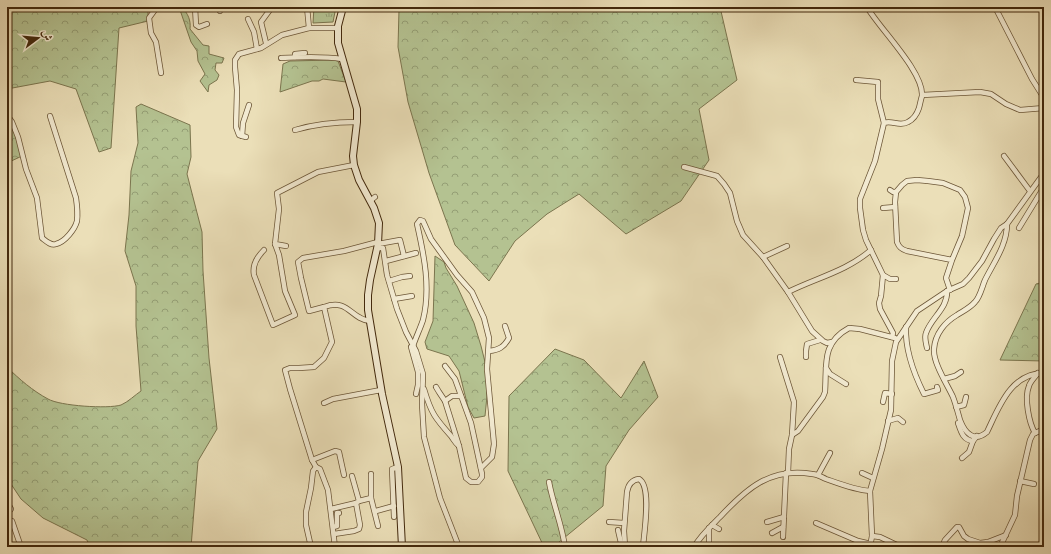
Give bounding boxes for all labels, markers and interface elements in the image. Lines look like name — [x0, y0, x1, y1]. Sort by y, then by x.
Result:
north arrow — [18, 18, 58, 58]
text: ش — [38, 28, 55, 43]

